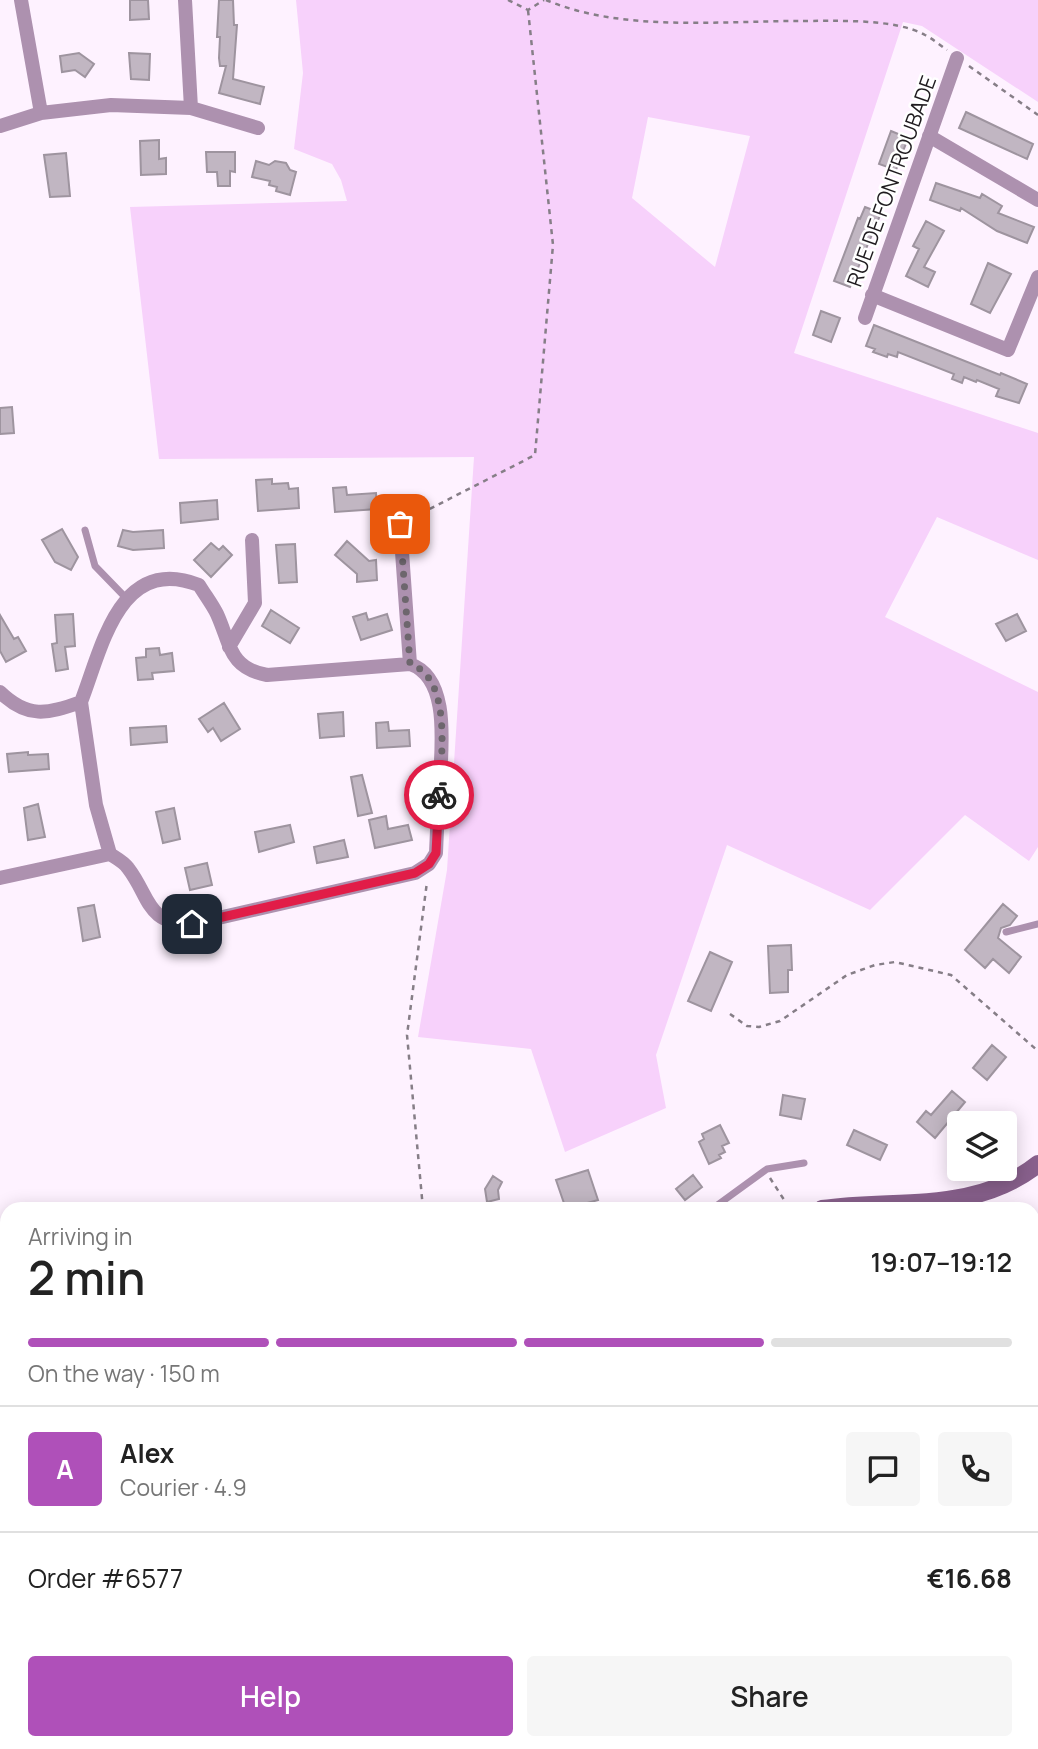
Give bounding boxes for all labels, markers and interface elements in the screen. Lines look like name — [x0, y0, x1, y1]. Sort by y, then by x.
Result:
street label: RUE DE FONTROUBADE — [840, 72, 942, 290]
pin — [370, 494, 430, 554]
icon: bag — [381, 505, 419, 543]
courier — [404, 760, 474, 830]
icon: bike — [420, 776, 458, 814]
pin — [162, 894, 222, 954]
icon: home — [173, 905, 211, 943]
map controls — [947, 1111, 1017, 1181]
button: layers — [947, 1111, 1017, 1181]
text: Arriving in — [28, 1220, 133, 1252]
text: 19:07–19:12 — [871, 1244, 1012, 1280]
text: 2 min — [28, 1246, 145, 1309]
text: On the way · 150 m — [28, 1357, 220, 1389]
button: chat — [846, 1432, 920, 1506]
button: phone — [938, 1432, 1012, 1506]
text: Alex — [120, 1435, 174, 1471]
text: A — [56, 1451, 74, 1487]
text: Courier · 4.9 — [120, 1471, 247, 1503]
text: Order #6577 — [28, 1560, 183, 1596]
text: €16.68 — [927, 1560, 1012, 1596]
button: Help — [28, 1656, 513, 1736]
button: Share — [527, 1656, 1012, 1736]

